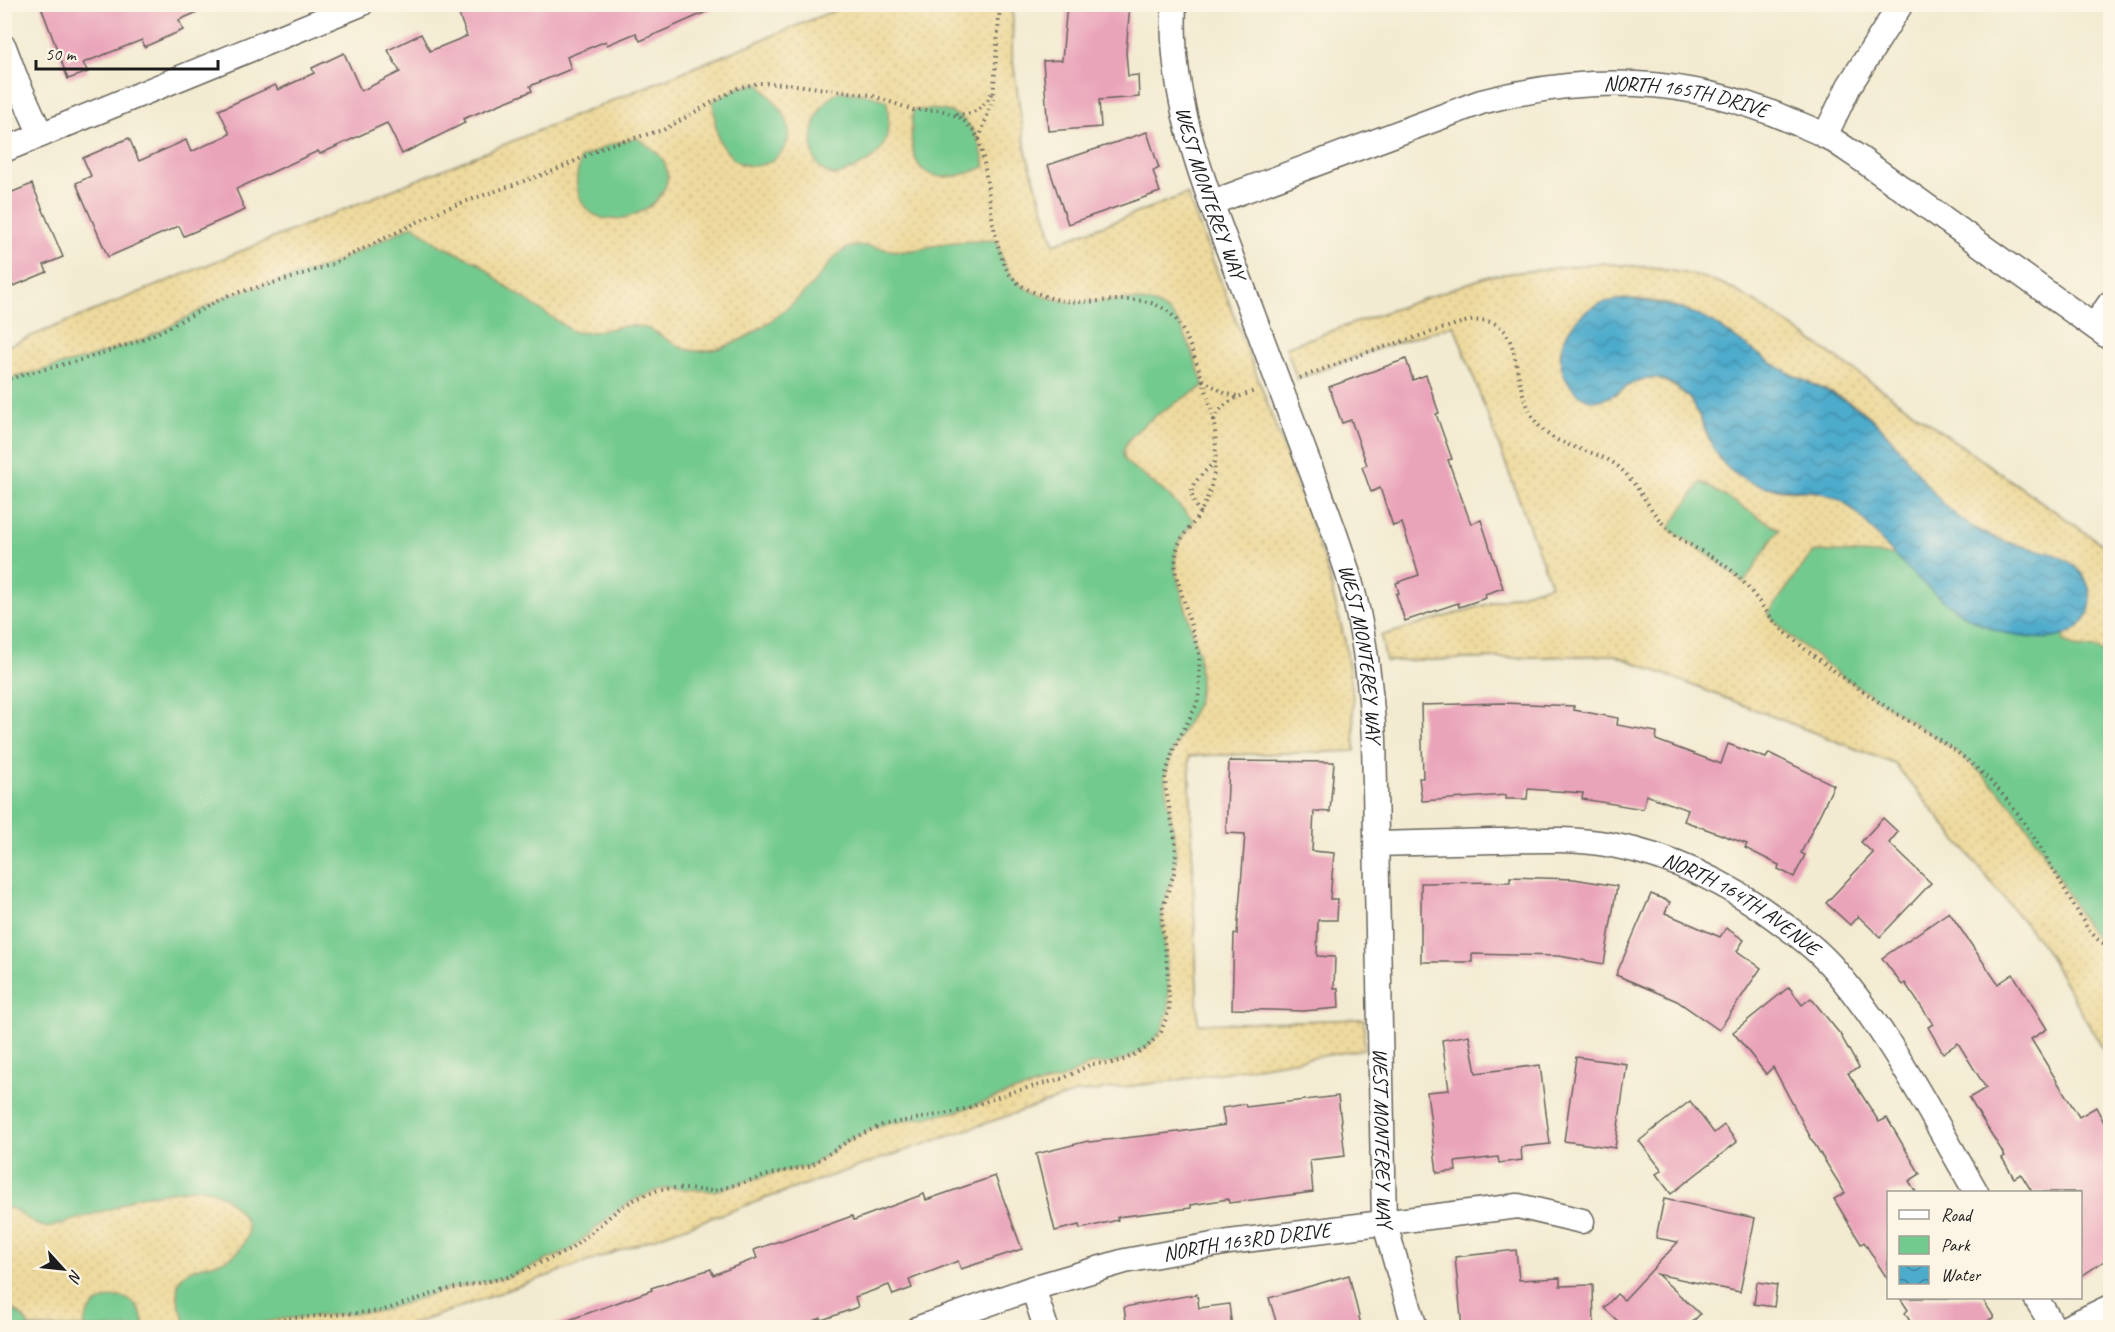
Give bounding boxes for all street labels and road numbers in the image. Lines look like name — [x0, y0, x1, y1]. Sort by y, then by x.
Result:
street label: NORTH 165TH DRIVE — [1603, 70, 1774, 124]
street label: WEST MONTEREY WAY — [1170, 104, 1253, 287]
street label: WEST MONTEREY WAY — [1333, 561, 1387, 748]
street label: NORTH 164TH AVENUE — [1659, 847, 1828, 963]
street label: WEST MONTEREY WAY — [1367, 1048, 1400, 1236]
street label: NORTH 163RD DRIVE — [1161, 1216, 1335, 1267]

